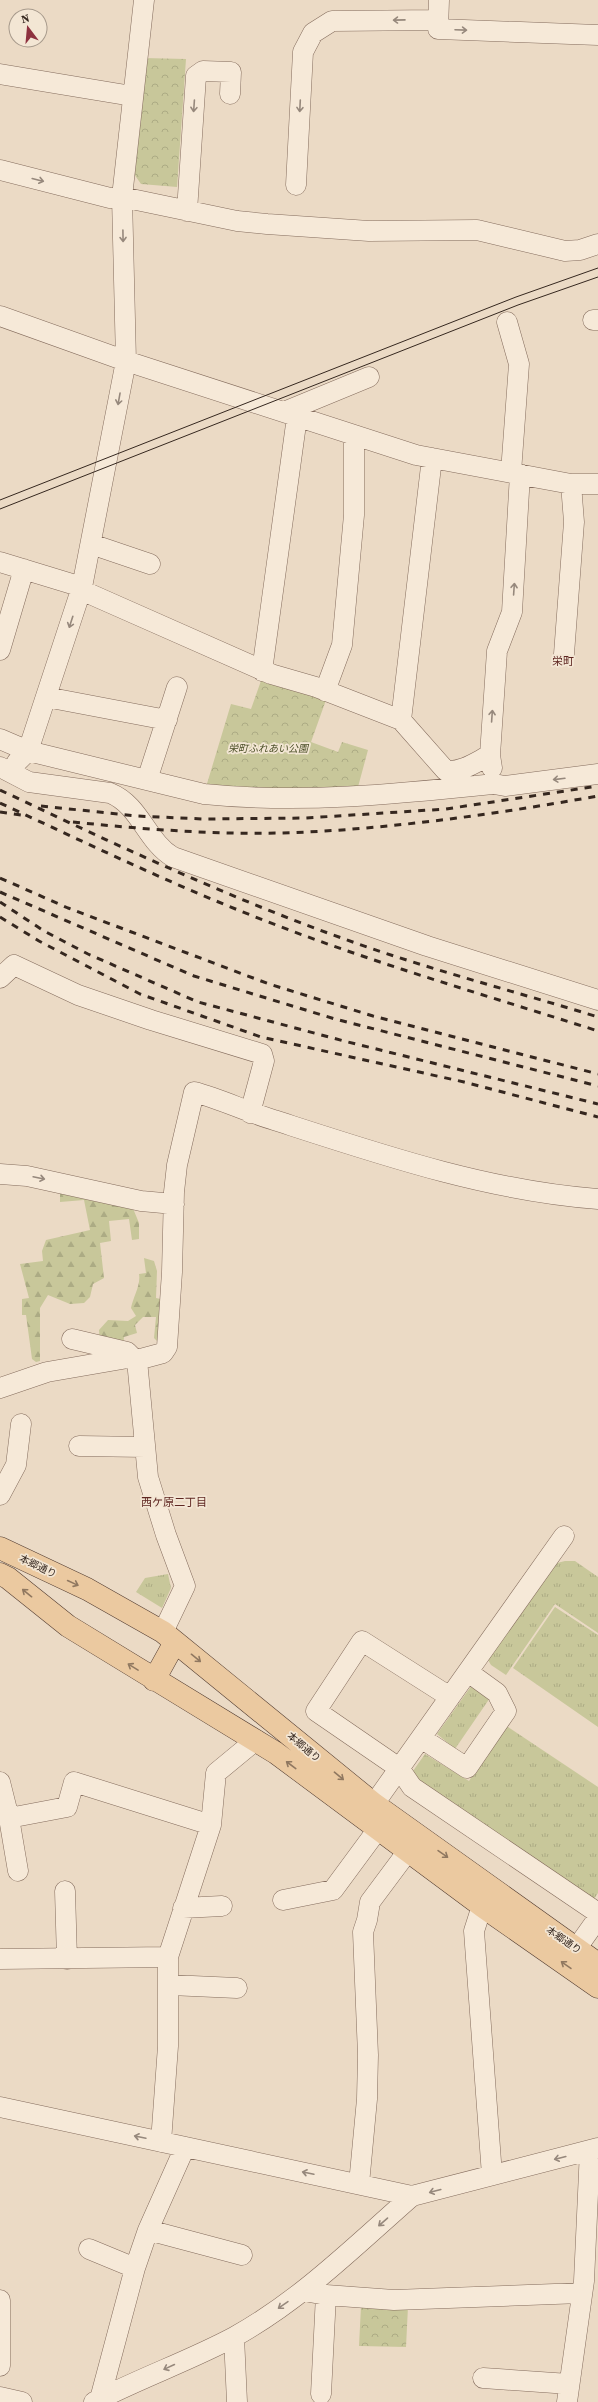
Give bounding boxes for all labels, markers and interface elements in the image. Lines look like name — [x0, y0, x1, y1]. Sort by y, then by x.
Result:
north arrow — [8, 8, 48, 48]
text: N — [19, 11, 31, 27]
one-way arrow — [393, 16, 406, 24]
one-way arrow — [454, 27, 467, 34]
one-way arrow — [190, 99, 198, 112]
one-way arrow — [296, 99, 303, 112]
one-way arrow — [31, 177, 44, 184]
one-way arrow — [119, 229, 126, 242]
one-way arrow — [114, 392, 122, 405]
one-way arrow — [510, 583, 517, 596]
one-way arrow — [66, 616, 74, 628]
district label: 栄町 — [552, 654, 574, 669]
one-way arrow — [489, 710, 496, 723]
park label: 栄町ふれあい公園 — [228, 742, 310, 755]
one-way arrow — [553, 775, 566, 783]
one-way arrow — [32, 1175, 45, 1183]
district label: 西ケ原二丁目 — [141, 1495, 207, 1510]
street label: 本郷通り — [17, 1552, 59, 1580]
one-way arrow — [67, 1580, 79, 1587]
one-way arrow — [21, 1588, 32, 1597]
one-way arrow — [190, 1653, 201, 1662]
one-way arrow — [128, 1662, 139, 1671]
street label: 本郷通り — [285, 1729, 323, 1765]
one-way arrow — [286, 1760, 297, 1769]
one-way arrow — [333, 1772, 344, 1781]
one-way arrow — [437, 1850, 448, 1858]
street label: 本郷通り — [544, 1923, 584, 1957]
one-way arrow — [561, 1961, 572, 1969]
one-way arrow — [133, 2132, 146, 2140]
one-way arrow — [554, 2154, 567, 2162]
one-way arrow — [302, 2169, 315, 2177]
one-way arrow — [428, 2188, 441, 2195]
one-way arrow — [377, 2217, 388, 2226]
one-way arrow — [278, 2301, 289, 2309]
one-way arrow — [163, 2364, 175, 2371]

